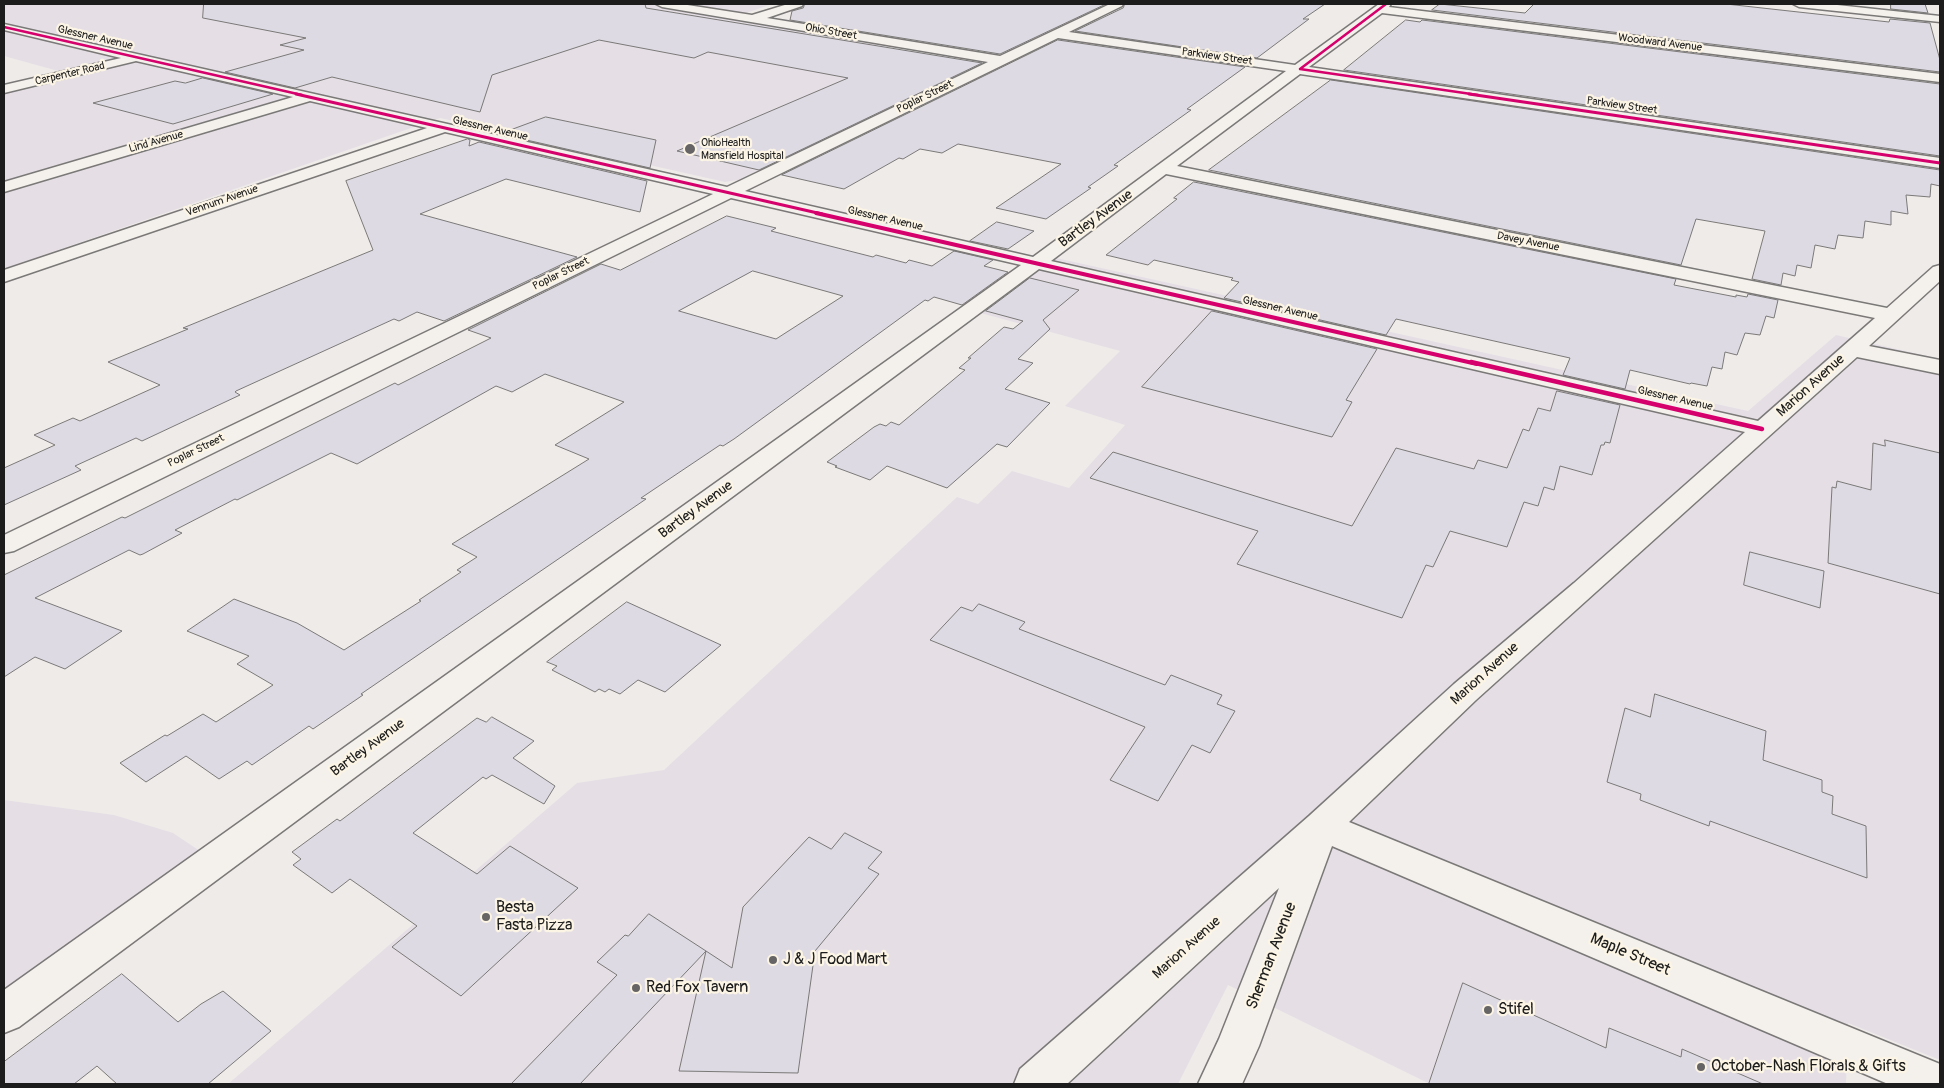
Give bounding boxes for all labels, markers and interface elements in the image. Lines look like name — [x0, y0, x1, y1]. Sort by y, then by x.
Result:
street label: Ohio Street — [804, 21, 858, 43]
street label: Glessner Avenue — [56, 23, 134, 53]
street label: Woodward Avenue — [1617, 31, 1703, 55]
street label: Parkview Street — [1181, 46, 1253, 68]
street label: Carpenter Road — [34, 60, 106, 88]
street label: Poplar Street — [895, 78, 955, 116]
street label: Parkview Street — [1586, 95, 1658, 117]
street label: Glessner Avenue — [451, 114, 529, 144]
street label: Lind Avenue — [127, 128, 185, 156]
place label: OhioHealth Mansfield Hospital — [701, 136, 784, 162]
marker: OhioHealth Mansfield Hospital — [683, 142, 697, 156]
street label: Vennum Avenue — [184, 182, 260, 220]
street label: Bartley Avenue — [1056, 187, 1136, 251]
street label: Glessner Avenue — [846, 204, 924, 234]
street label: Davey Avenue — [1496, 229, 1560, 255]
street label: Poplar Street — [531, 255, 591, 293]
street label: Glessner Avenue — [1241, 294, 1319, 324]
street label: Marion Avenue — [1774, 351, 1848, 421]
street label: Glessner Avenue — [1636, 384, 1714, 414]
street label: Poplar Street — [166, 432, 226, 470]
street label: Bartley Avenue — [656, 478, 736, 542]
street label: Marion Avenue — [1448, 639, 1522, 709]
street label: Bartley Avenue — [328, 716, 408, 780]
place label: Besta Fasta Pizza — [496, 898, 572, 936]
street label: Sherman Avenue — [1243, 900, 1301, 1012]
marker: Besta Fasta Pizza — [480, 911, 492, 923]
street label: Marion Avenue — [1150, 913, 1224, 983]
street label: Maple Street — [1587, 930, 1673, 980]
place label: J & J Food Mart — [783, 950, 887, 970]
marker: J & J Food Mart — [767, 954, 779, 966]
place label: Red Fox Tavern — [646, 978, 748, 998]
marker: Red Fox Tavern — [630, 982, 642, 994]
place label: Stifel — [1498, 1000, 1534, 1020]
marker: Stifel — [1482, 1004, 1494, 1016]
place label: October-Nash Florals & Gifts — [1711, 1057, 1906, 1077]
marker: October-Nash Florals & Gifts — [1695, 1061, 1707, 1073]

